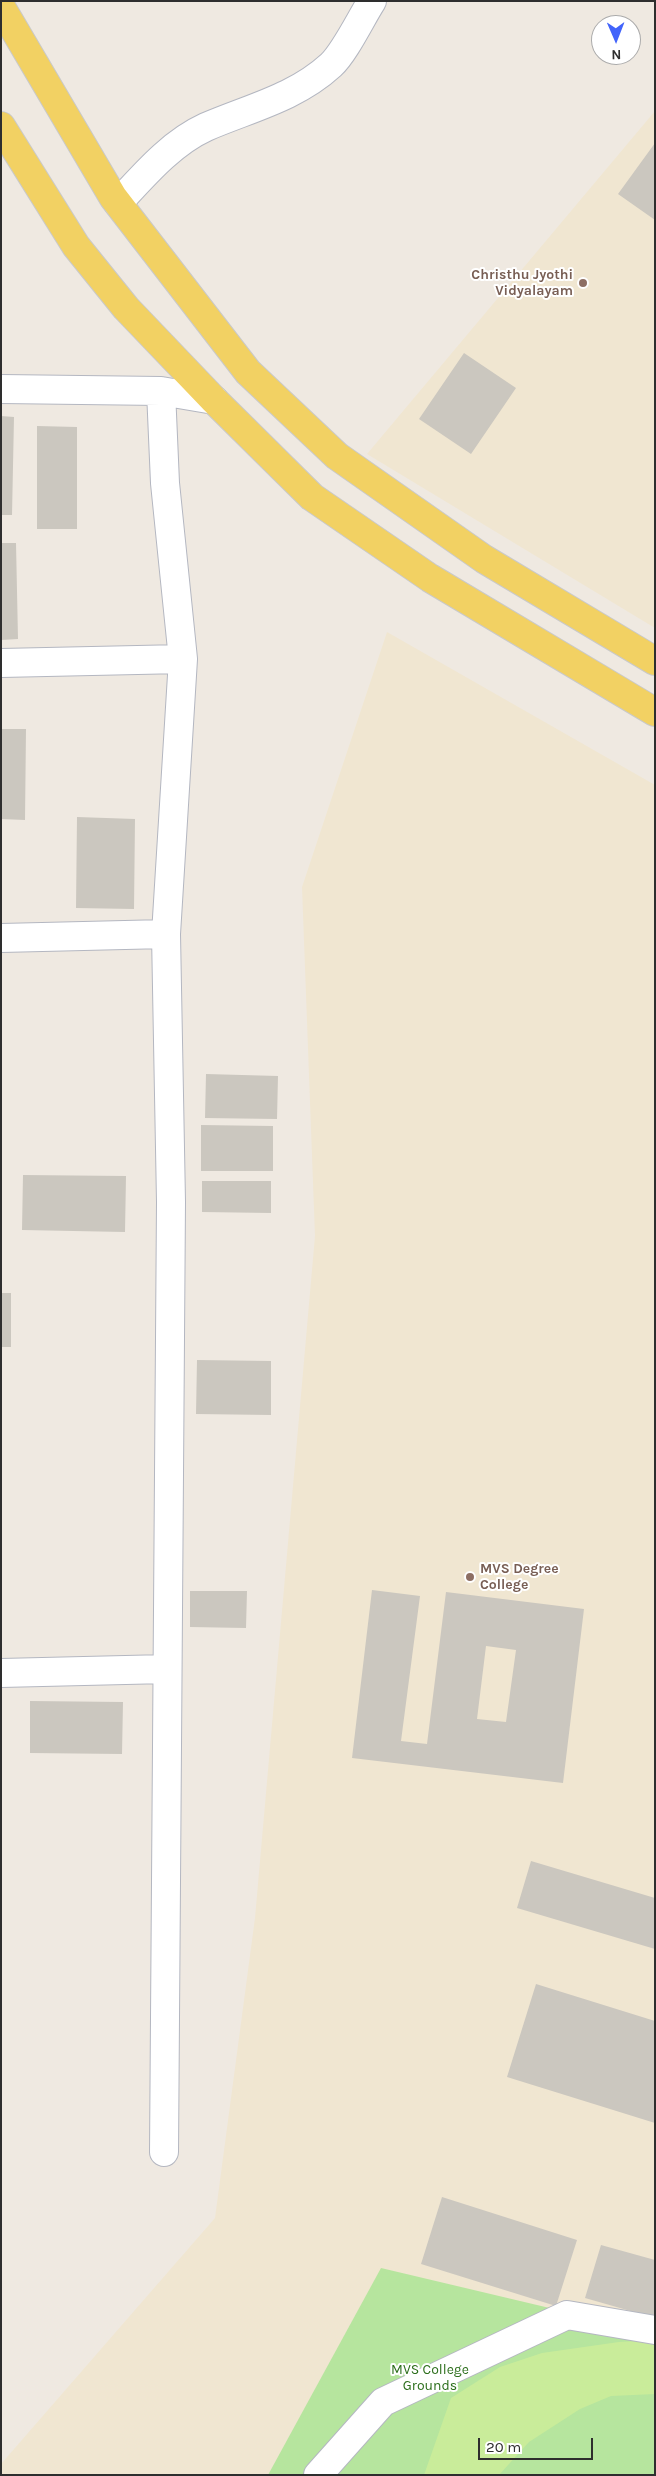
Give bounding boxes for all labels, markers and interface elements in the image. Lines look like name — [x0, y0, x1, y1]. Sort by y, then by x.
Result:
north arrow — [591, 15, 641, 65]
text: N — [611, 46, 621, 63]
place label: Christhu Jyothi Vidyalayam — [471, 267, 573, 300]
marker: Christhu Jyothi Vidyalayam — [577, 277, 589, 289]
place label: MVS Degree College — [480, 1561, 559, 1594]
marker: MVS Degree College — [464, 1571, 476, 1583]
park label: MVS College Grounds — [391, 2362, 469, 2394]
scale bar — [481, 2428, 596, 2460]
text: 20 m — [486, 2438, 521, 2456]

